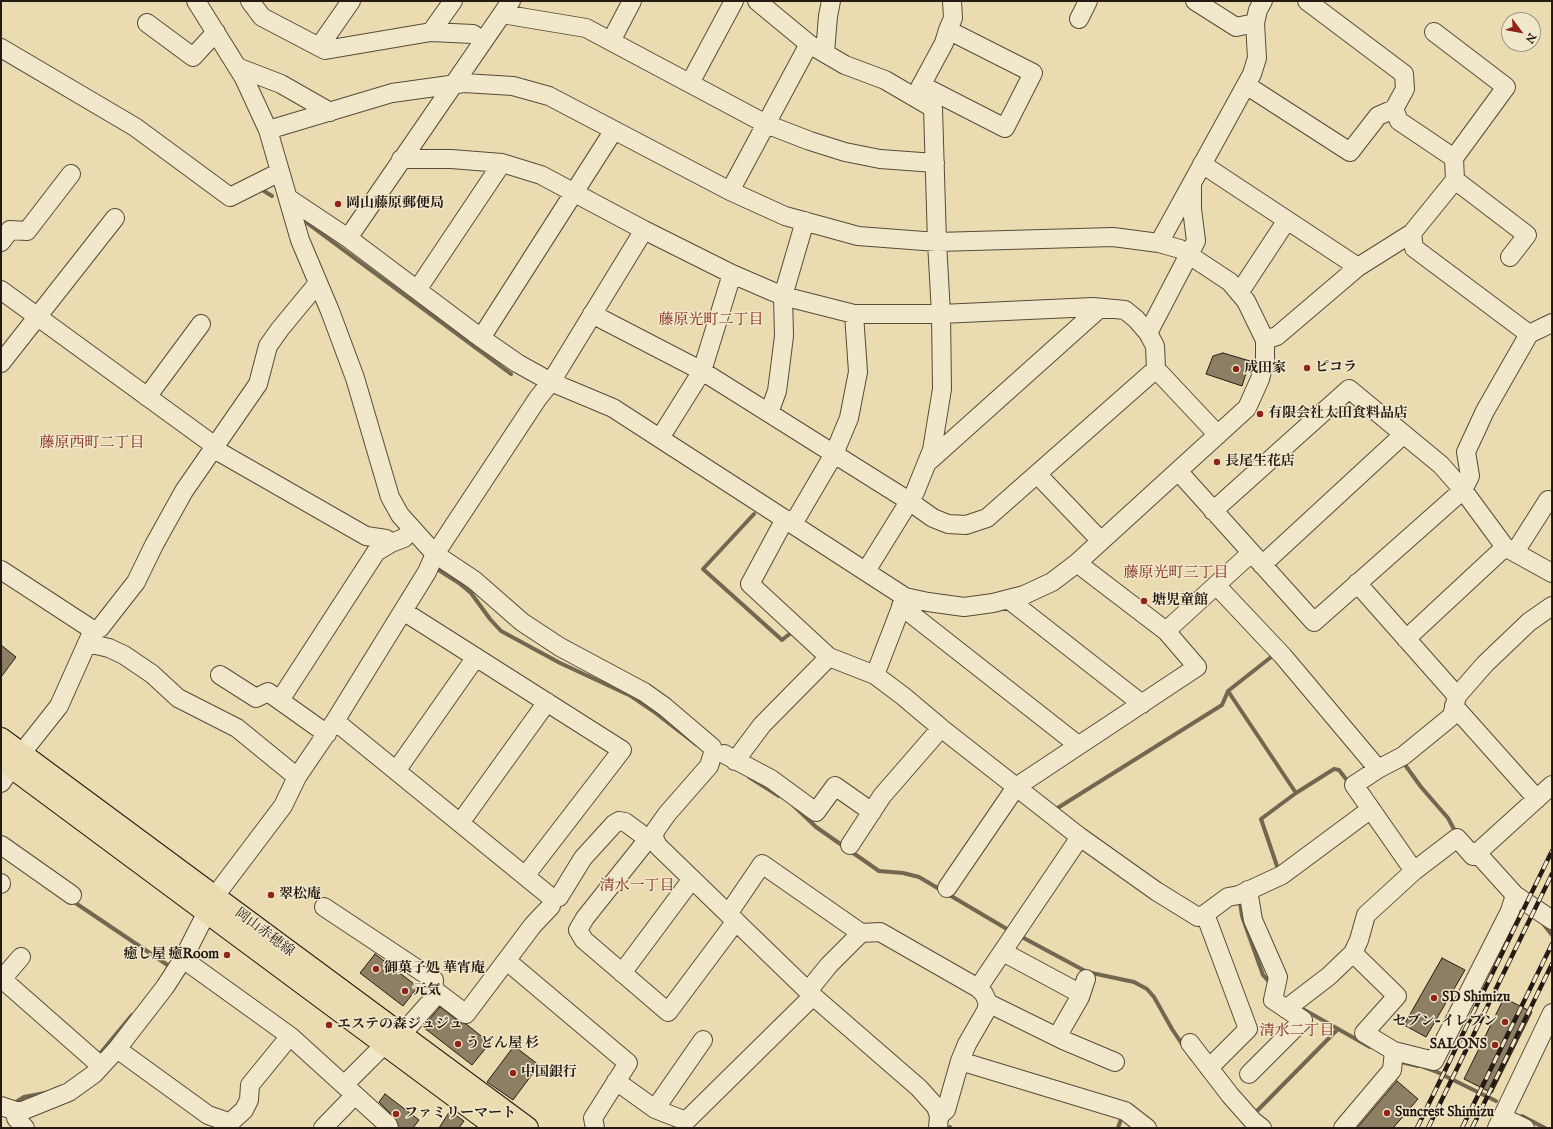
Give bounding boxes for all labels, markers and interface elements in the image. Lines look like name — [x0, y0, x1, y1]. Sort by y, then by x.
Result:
north arrow — [1501, 12, 1541, 52]
text: N — [1522, 30, 1539, 46]
place label: 岡山藤原郵便局 — [346, 196, 444, 212]
marker: 岡山藤原郵便局 — [333, 199, 343, 209]
district label: 藤原光町二丁目 — [659, 312, 763, 330]
place label: ピコラ — [1315, 360, 1357, 376]
place label: 成田家 — [1244, 361, 1286, 377]
marker: ピコラ — [1302, 363, 1312, 373]
marker: 成田家 — [1231, 364, 1241, 374]
place label: 有限会社太田食料品店 — [1268, 406, 1408, 422]
marker: 有限会社太田食料品店 — [1255, 409, 1265, 419]
district label: 藤原西町二丁目 — [40, 435, 144, 453]
place label: 長尾生花店 — [1225, 454, 1295, 470]
marker: 長尾生花店 — [1212, 457, 1222, 467]
district label: 藤原光町三丁目 — [1124, 565, 1228, 583]
place label: 塘児童館 — [1152, 593, 1208, 609]
marker: 塘児童館 — [1139, 596, 1149, 606]
district label: 清水一丁目 — [600, 878, 674, 896]
place label: 翠松庵 — [279, 887, 321, 903]
marker: 翠松庵 — [266, 890, 276, 900]
street label: 岡山赤穂線 — [231, 905, 297, 961]
place label: 癒し屋 癒Room — [123, 947, 219, 963]
marker: 癒し屋 癒Room — [222, 950, 232, 960]
place label: 御菓子処 華宵庵 — [384, 961, 485, 977]
marker: 御菓子処 華宵庵 — [371, 964, 381, 974]
place label: 元気 — [413, 983, 441, 999]
marker: 元気 — [400, 986, 410, 996]
place label: SD Shimizu — [1442, 990, 1510, 1006]
marker: SD Shimizu — [1429, 993, 1439, 1003]
place label: セブン-イレブン — [1392, 1014, 1497, 1030]
place label: エステの森ジュジュ — [337, 1017, 463, 1033]
marker: セブン-イレブン — [1500, 1017, 1510, 1027]
marker: エステの森ジュジュ — [324, 1020, 334, 1030]
district label: 清水二丁目 — [1260, 1023, 1334, 1041]
place label: うどん屋 杉 — [466, 1036, 539, 1052]
place label: SALONS — [1430, 1037, 1487, 1053]
marker: うどん屋 杉 — [453, 1039, 463, 1049]
marker: SALONS — [1490, 1040, 1500, 1050]
place label: 中国銀行 — [521, 1065, 577, 1081]
marker: 中国銀行 — [508, 1068, 518, 1078]
place label: Suncrest Shimizu — [1395, 1105, 1494, 1121]
place label: ファミリーマート — [404, 1106, 516, 1122]
marker: Suncrest Shimizu — [1382, 1108, 1392, 1118]
marker: ファミリーマート — [391, 1109, 401, 1119]

